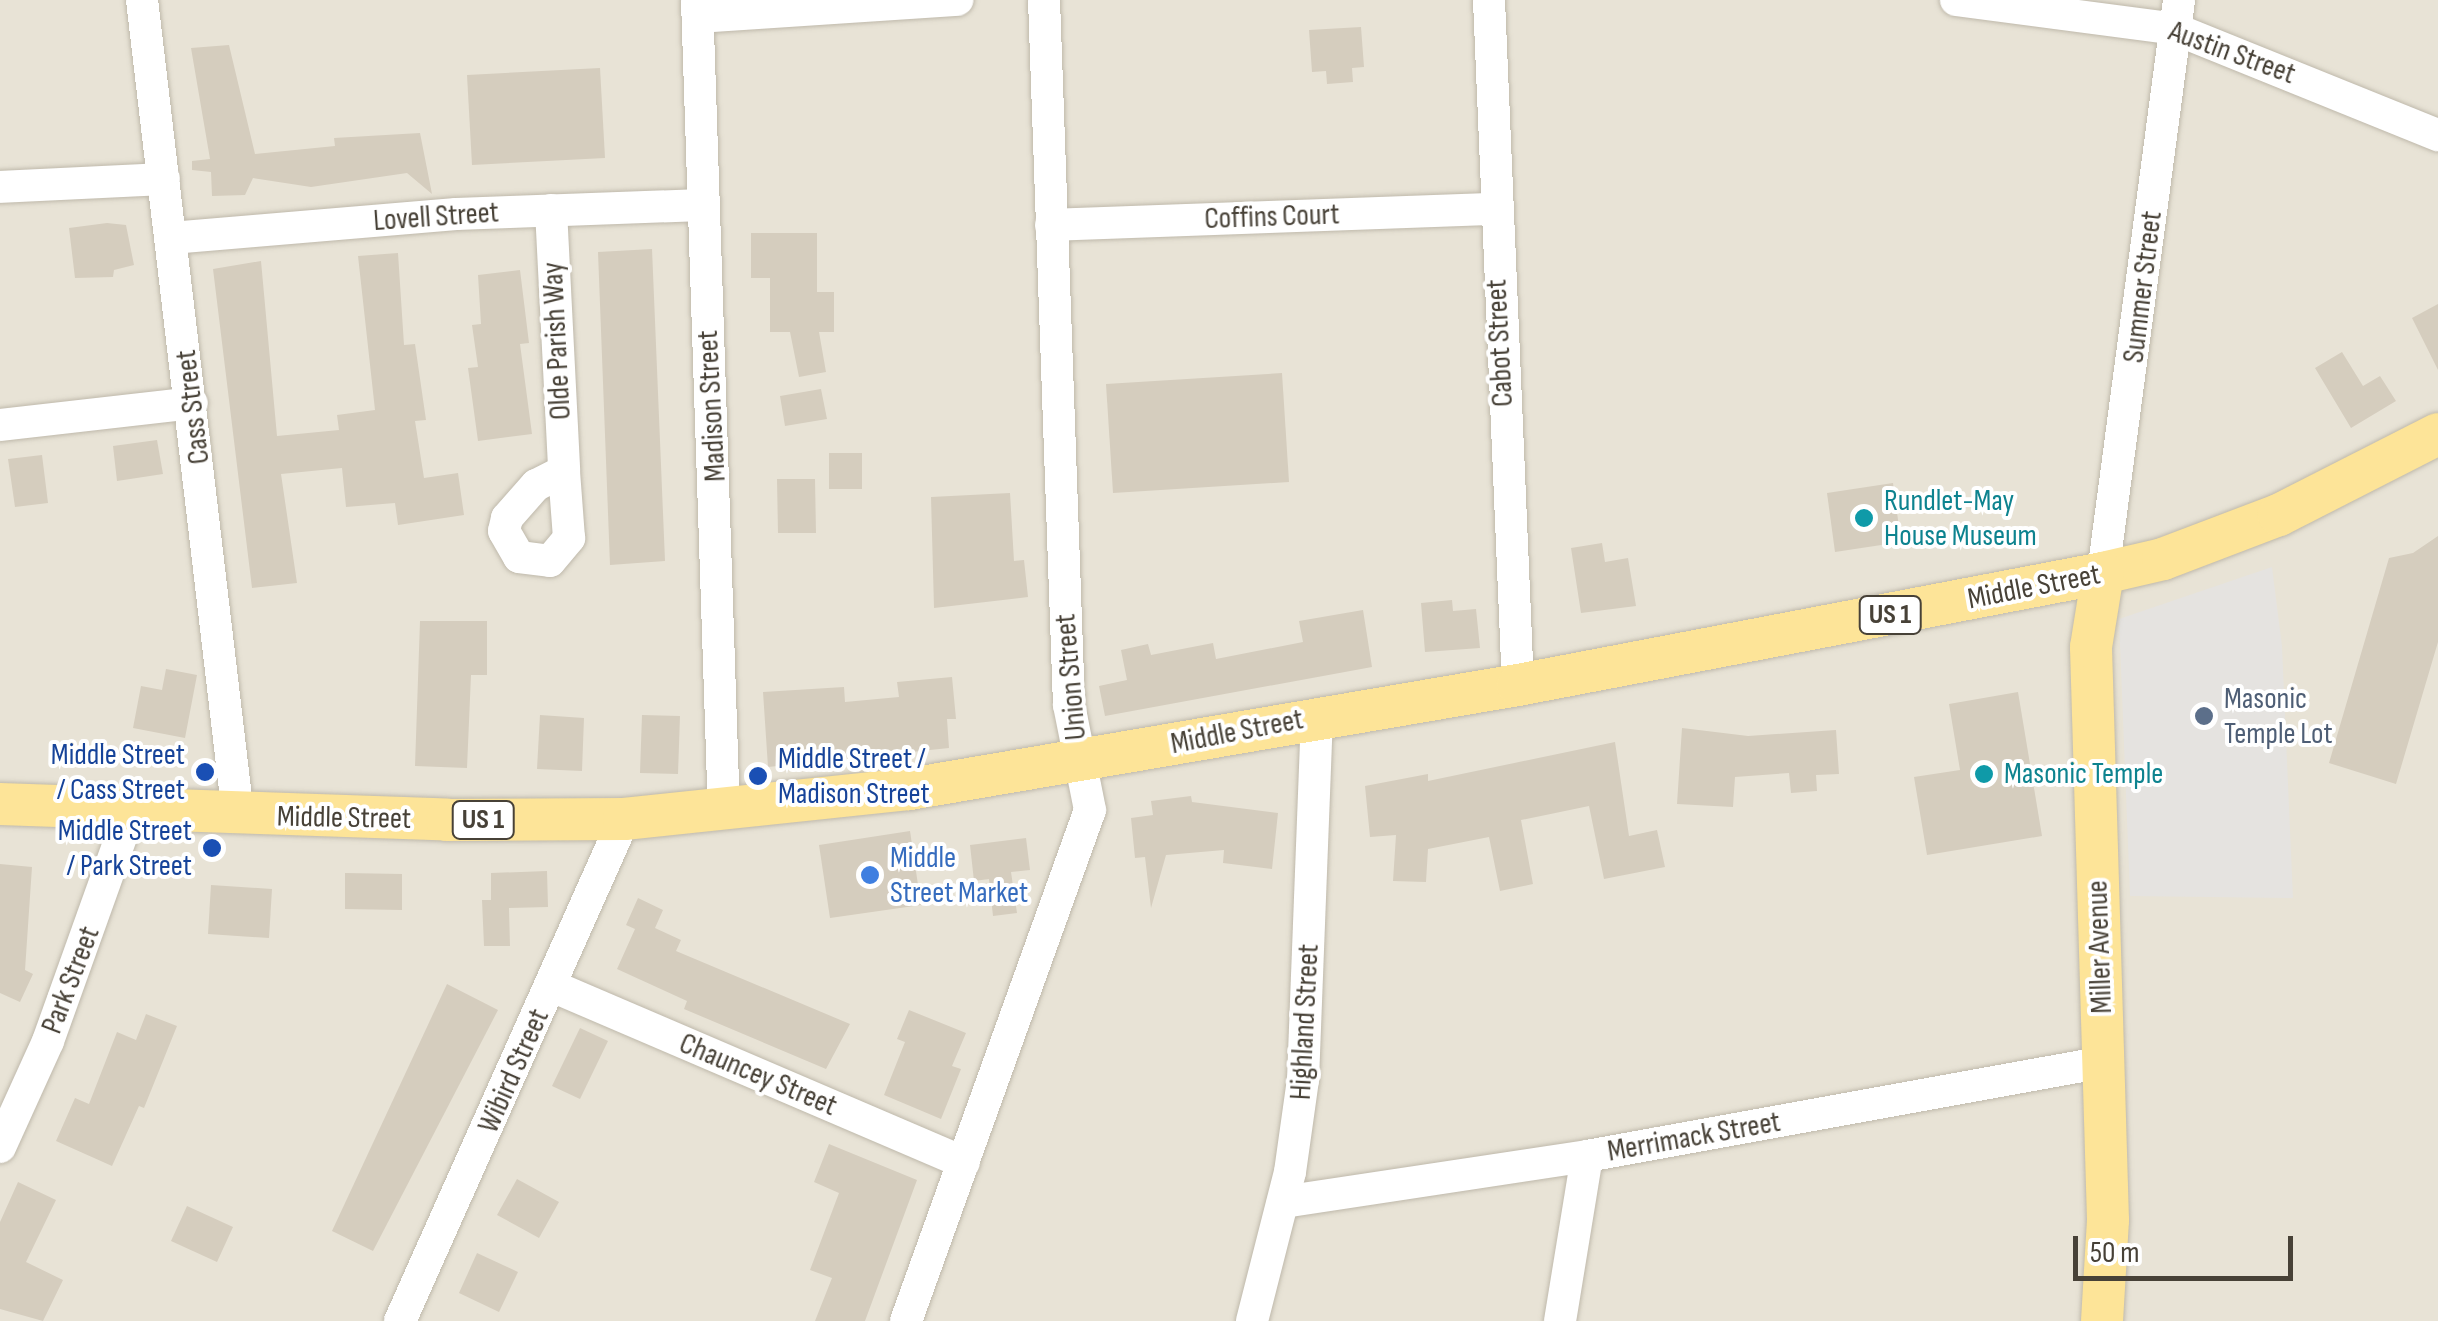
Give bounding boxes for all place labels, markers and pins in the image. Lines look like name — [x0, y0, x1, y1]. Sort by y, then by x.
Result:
place label: Rundlet-May House Museum — [1884, 483, 2037, 554]
marker: Rundlet-May House Museum — [1853, 507, 1875, 529]
place label: Masonic Temple Lot — [2224, 681, 2333, 752]
marker: Masonic Temple Lot — [2193, 705, 2215, 727]
place label: Middle Street / Cass Street — [51, 737, 185, 808]
place label: Middle Street / Madison Street — [778, 741, 930, 812]
place label: Masonic Temple — [2004, 756, 2163, 792]
marker: Middle Street / Cass Street — [194, 761, 216, 783]
marker: Masonic Temple — [1973, 763, 1995, 785]
marker: Middle Street / Madison Street — [747, 765, 769, 787]
place label: Middle Street / Park Street — [58, 813, 192, 884]
marker: Middle Street / Park Street — [201, 837, 223, 859]
place label: Middle Street Market — [890, 840, 1028, 910]
marker: Middle Street Market — [859, 864, 881, 886]

